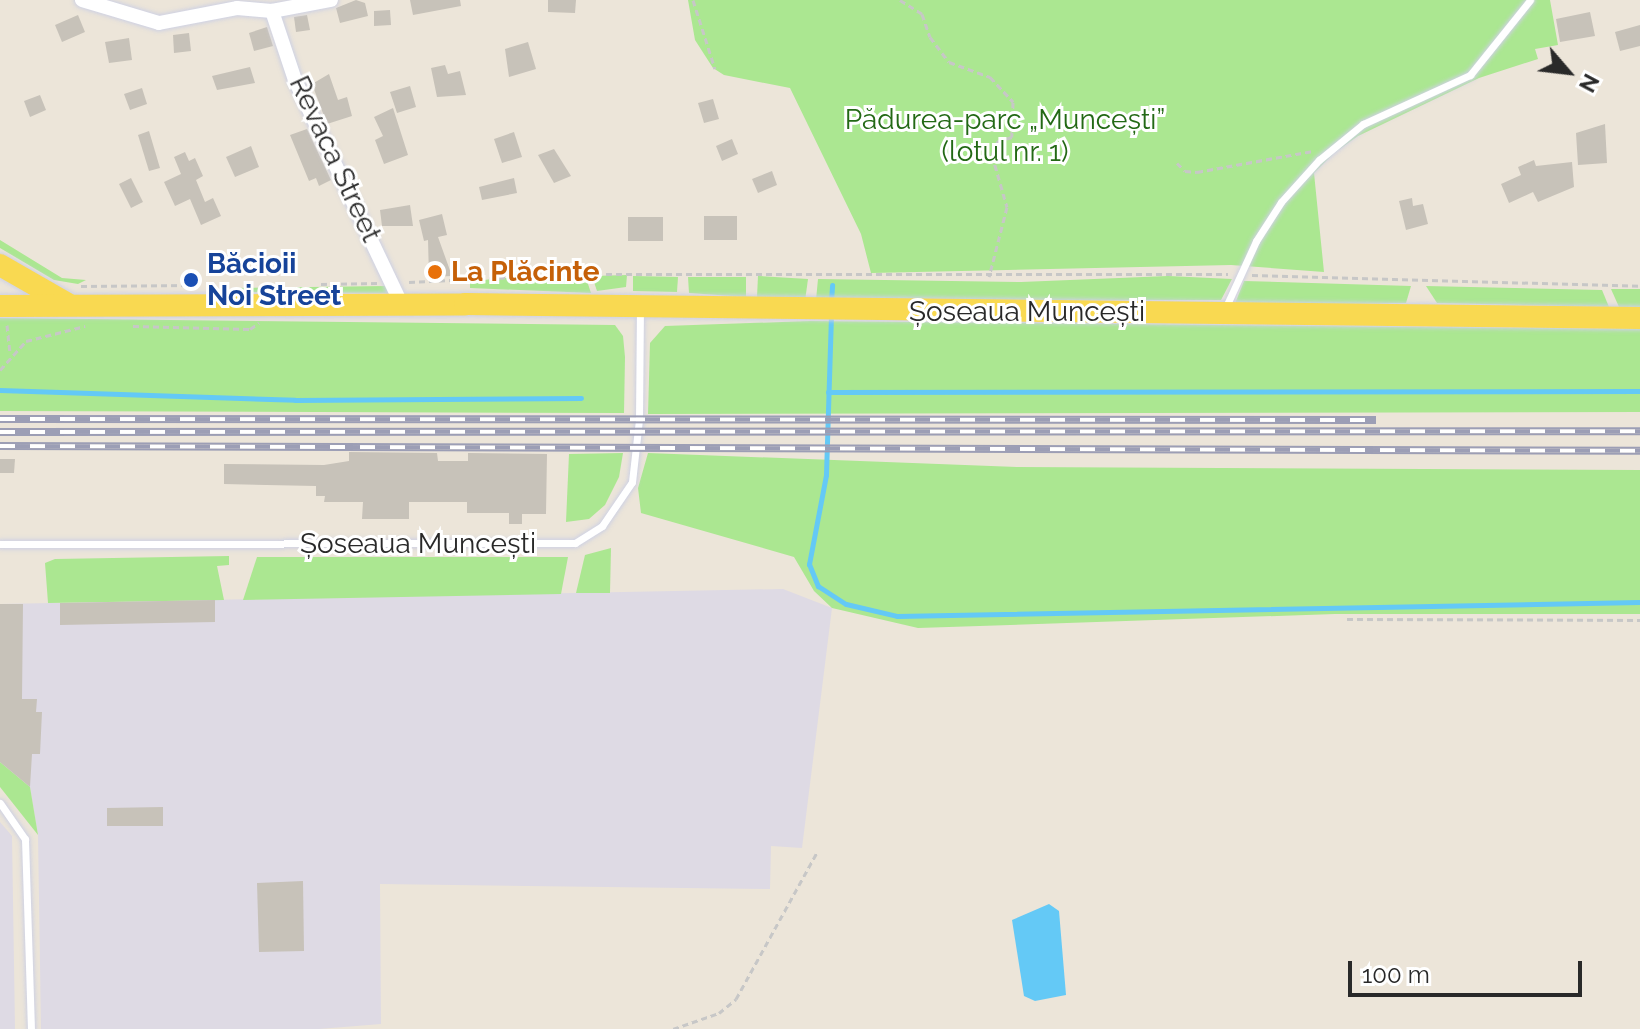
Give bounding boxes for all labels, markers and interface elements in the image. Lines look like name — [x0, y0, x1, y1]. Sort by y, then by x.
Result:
north arrow — [1528, 32, 1608, 112]
text: N — [1574, 70, 1605, 97]
street label: Revaca Street — [282, 71, 388, 247]
park label: Pădurea-parc „Muncești” (lotul nr. 1) — [845, 103, 1165, 169]
place label: Băcioii Noi Street — [207, 247, 341, 313]
place label: La Plăcinte — [451, 255, 600, 289]
marker: La Plăcinte — [426, 263, 444, 281]
marker: Băcioii Noi Street — [182, 271, 200, 289]
street label: Șoseaua Muncești — [909, 295, 1145, 329]
street label: Șoseaua Muncești — [300, 527, 536, 561]
scale bar — [1352, 945, 1586, 995]
text: 100 m — [1362, 960, 1430, 989]

